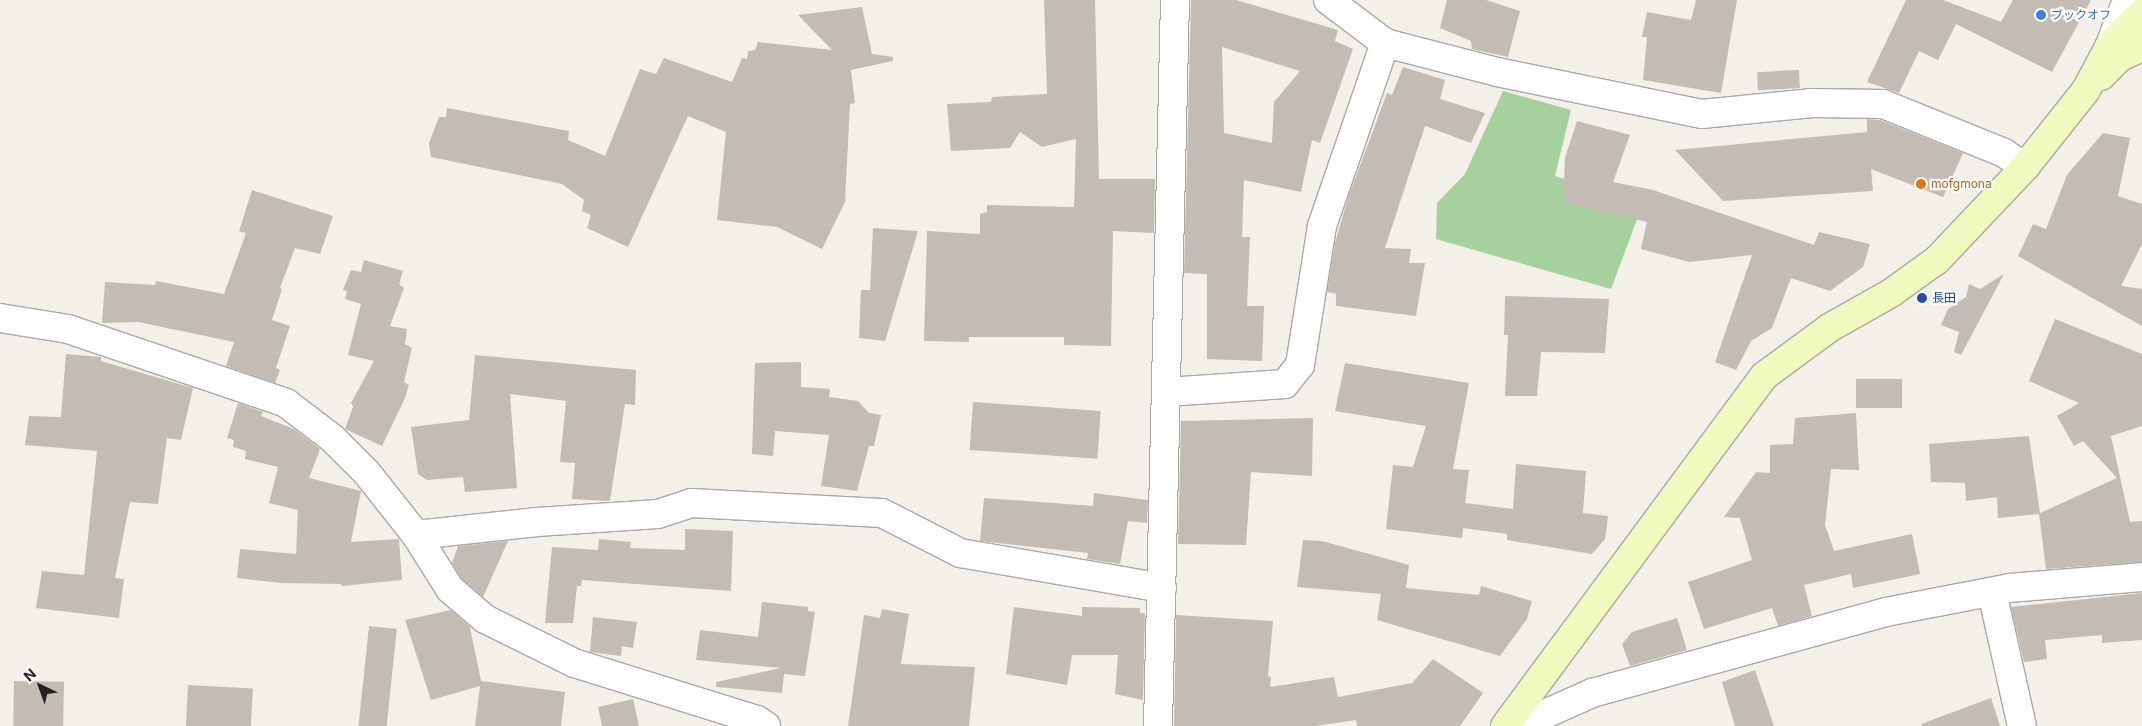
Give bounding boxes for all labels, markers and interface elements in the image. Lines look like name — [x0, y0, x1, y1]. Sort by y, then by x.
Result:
place label: ブックオフ — [2051, 8, 2111, 22]
marker: ブックオフ — [2035, 9, 2047, 21]
place label: mofgmona — [1931, 177, 1992, 191]
marker: mofgmona — [1915, 178, 1927, 190]
place label: 長田 — [1932, 291, 1956, 305]
marker: 長田 — [1916, 292, 1928, 304]
north arrow — [15, 661, 65, 711]
text: N — [20, 665, 39, 684]

